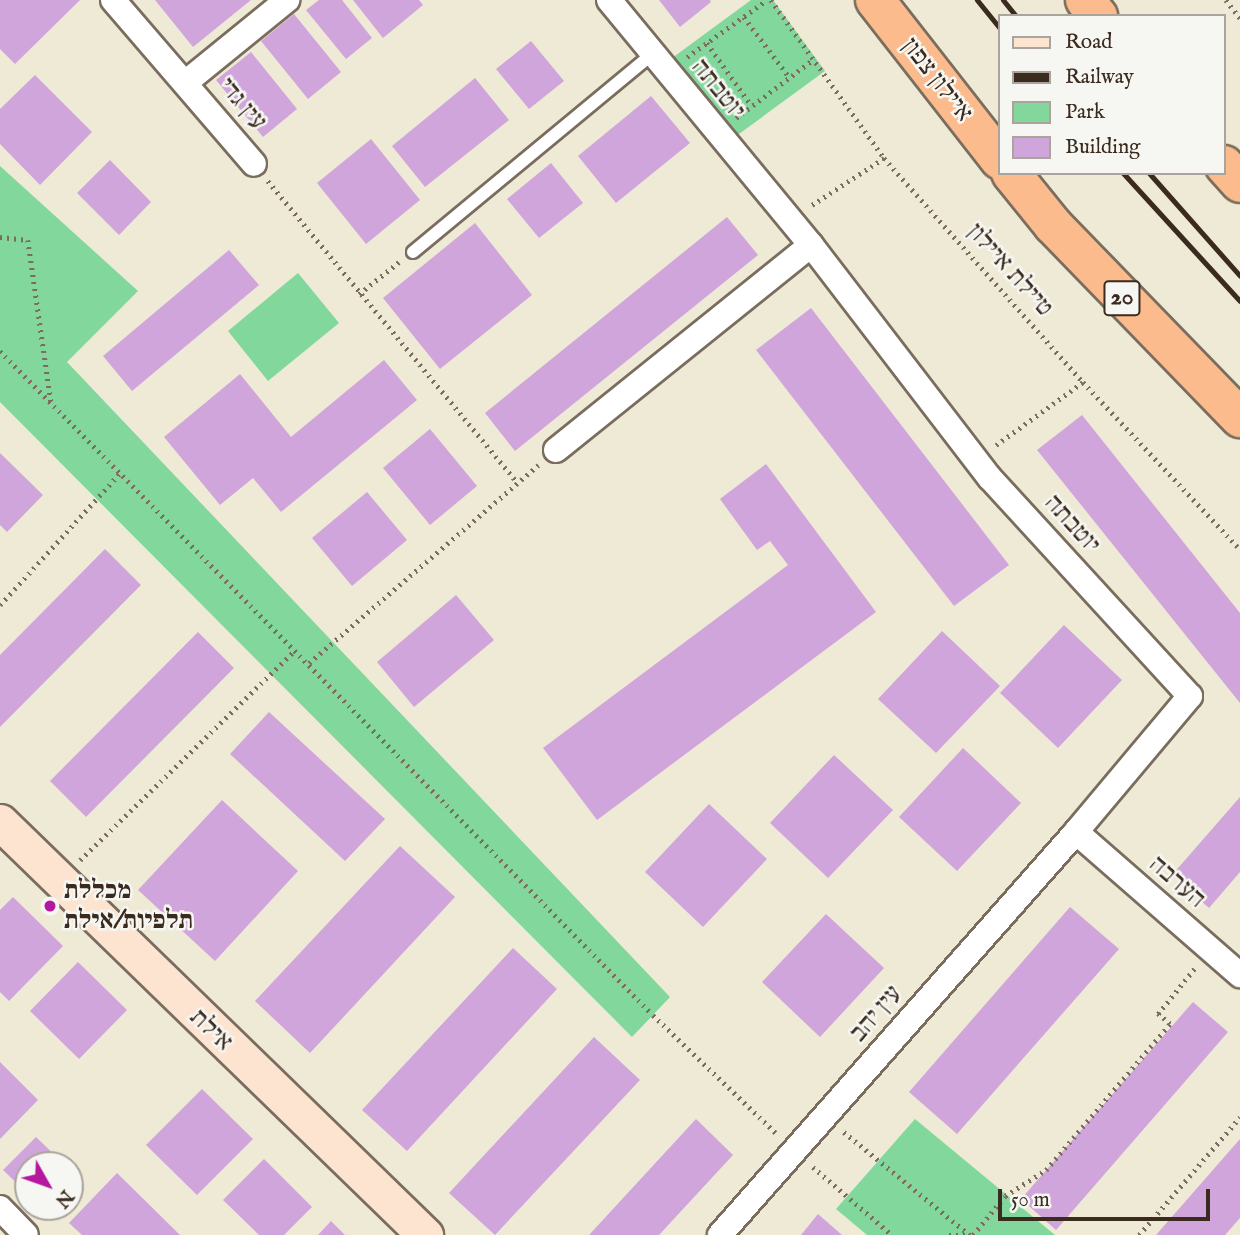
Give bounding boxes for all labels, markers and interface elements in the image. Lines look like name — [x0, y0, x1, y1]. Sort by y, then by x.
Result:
legend — [998, 14, 1226, 175]
text: Road — [1065, 29, 1112, 56]
street label: איילון צפון — [895, 32, 979, 128]
street label: יוטבתה — [684, 52, 752, 126]
text: Railway — [1065, 64, 1134, 91]
street label: עין גדי — [211, 71, 273, 137]
text: Park — [1065, 99, 1105, 126]
text: Building — [1065, 134, 1140, 161]
street label: טיילת איילון — [960, 217, 1060, 323]
road number: 20 — [1103, 278, 1141, 318]
street label: יוטבתה — [1037, 488, 1107, 560]
street label: הערבה — [1142, 849, 1212, 915]
place label: מכללת תלפיות/אילת — [64, 875, 193, 936]
marker: מכללת תלפיות/אילת — [42, 898, 58, 914]
street label: עין יהב — [843, 979, 909, 1049]
street label: אילת — [183, 1002, 239, 1058]
north arrow — [14, 1151, 84, 1221]
scale bar — [1002, 1176, 1214, 1220]
text: N — [49, 1184, 78, 1212]
text: 50 m — [1011, 1187, 1050, 1214]

